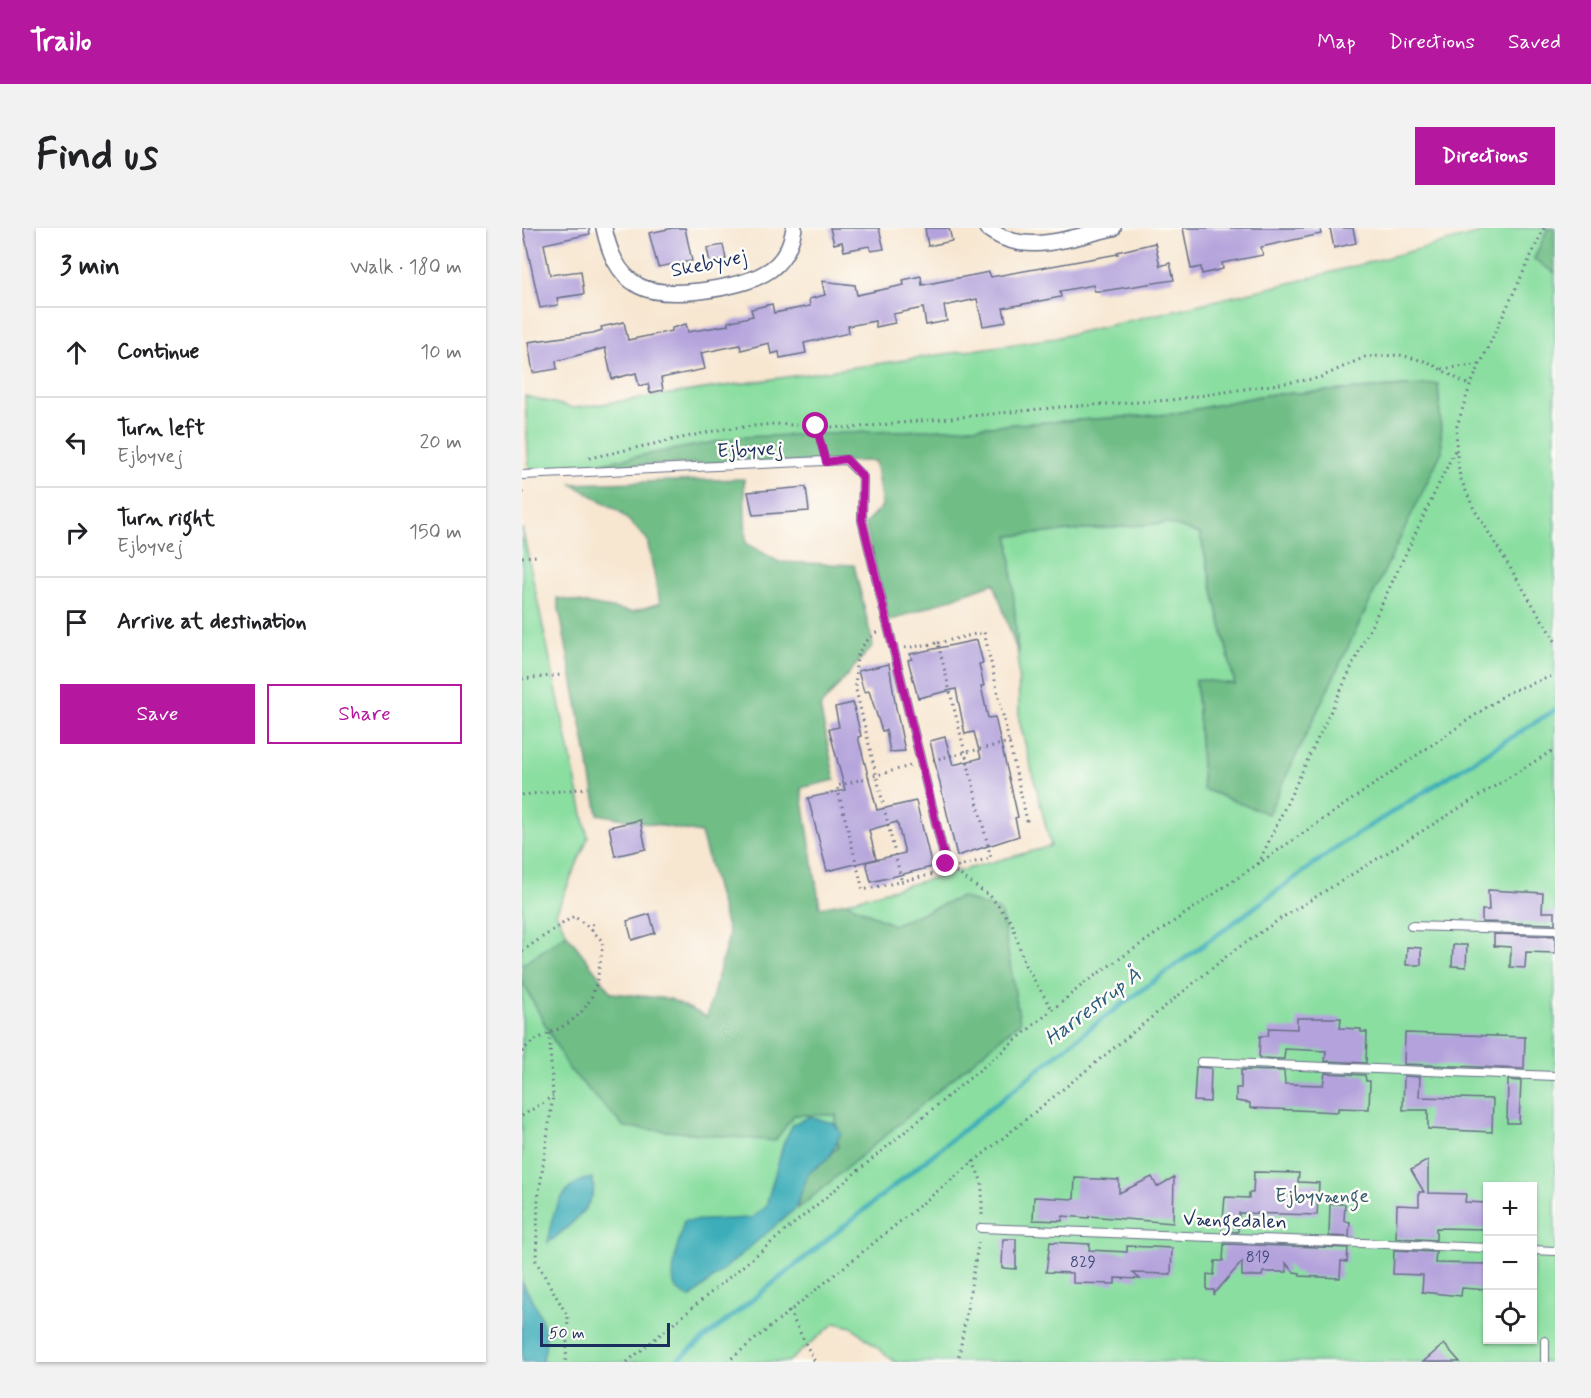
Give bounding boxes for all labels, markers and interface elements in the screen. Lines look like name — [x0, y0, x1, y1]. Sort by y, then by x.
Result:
text: Trailo — [30, 24, 91, 61]
text: Map — [1317, 28, 1356, 56]
text: Directions — [1389, 28, 1475, 56]
text: Saved — [1508, 28, 1561, 56]
button: Directions — [1415, 127, 1555, 185]
text: Find us — [36, 129, 158, 184]
street label: Skebyvej — [669, 243, 749, 285]
text: 3 min — [60, 250, 120, 284]
text: Walk · 180 m — [350, 254, 462, 281]
icon: ahead — [60, 336, 93, 369]
text: Continue — [117, 338, 199, 366]
text: 10 m — [420, 339, 462, 366]
route start — [802, 412, 828, 438]
text: Turn left — [117, 415, 205, 443]
icon: left — [60, 426, 93, 459]
text: 20 m — [419, 429, 462, 456]
street label: Ejbyvej — [716, 435, 784, 465]
text: Ejbyvej — [117, 443, 183, 470]
text: Turn right — [117, 505, 215, 533]
icon: right — [60, 516, 93, 549]
text: 150 m — [409, 519, 462, 546]
text: Ejbyvej — [117, 533, 183, 560]
icon: arrive — [60, 606, 93, 639]
text: Arrive at destination — [117, 608, 307, 636]
button: Save — [60, 684, 255, 744]
button: Share — [267, 684, 462, 744]
route end — [932, 850, 958, 876]
water label: Harrestrup Å — [1039, 961, 1147, 1052]
map controls — [1483, 1182, 1537, 1344]
button: + — [1483, 1182, 1537, 1236]
park label: Ejbyvænge — [1275, 1183, 1369, 1212]
street label: Vængedalen — [1182, 1206, 1287, 1238]
button: − — [1483, 1236, 1537, 1290]
house number: 819 — [1246, 1247, 1270, 1268]
house number: 829 — [1070, 1252, 1096, 1273]
button: locate — [1483, 1290, 1537, 1344]
scale bar — [540, 1320, 670, 1348]
text: 50 m — [549, 1323, 585, 1344]

